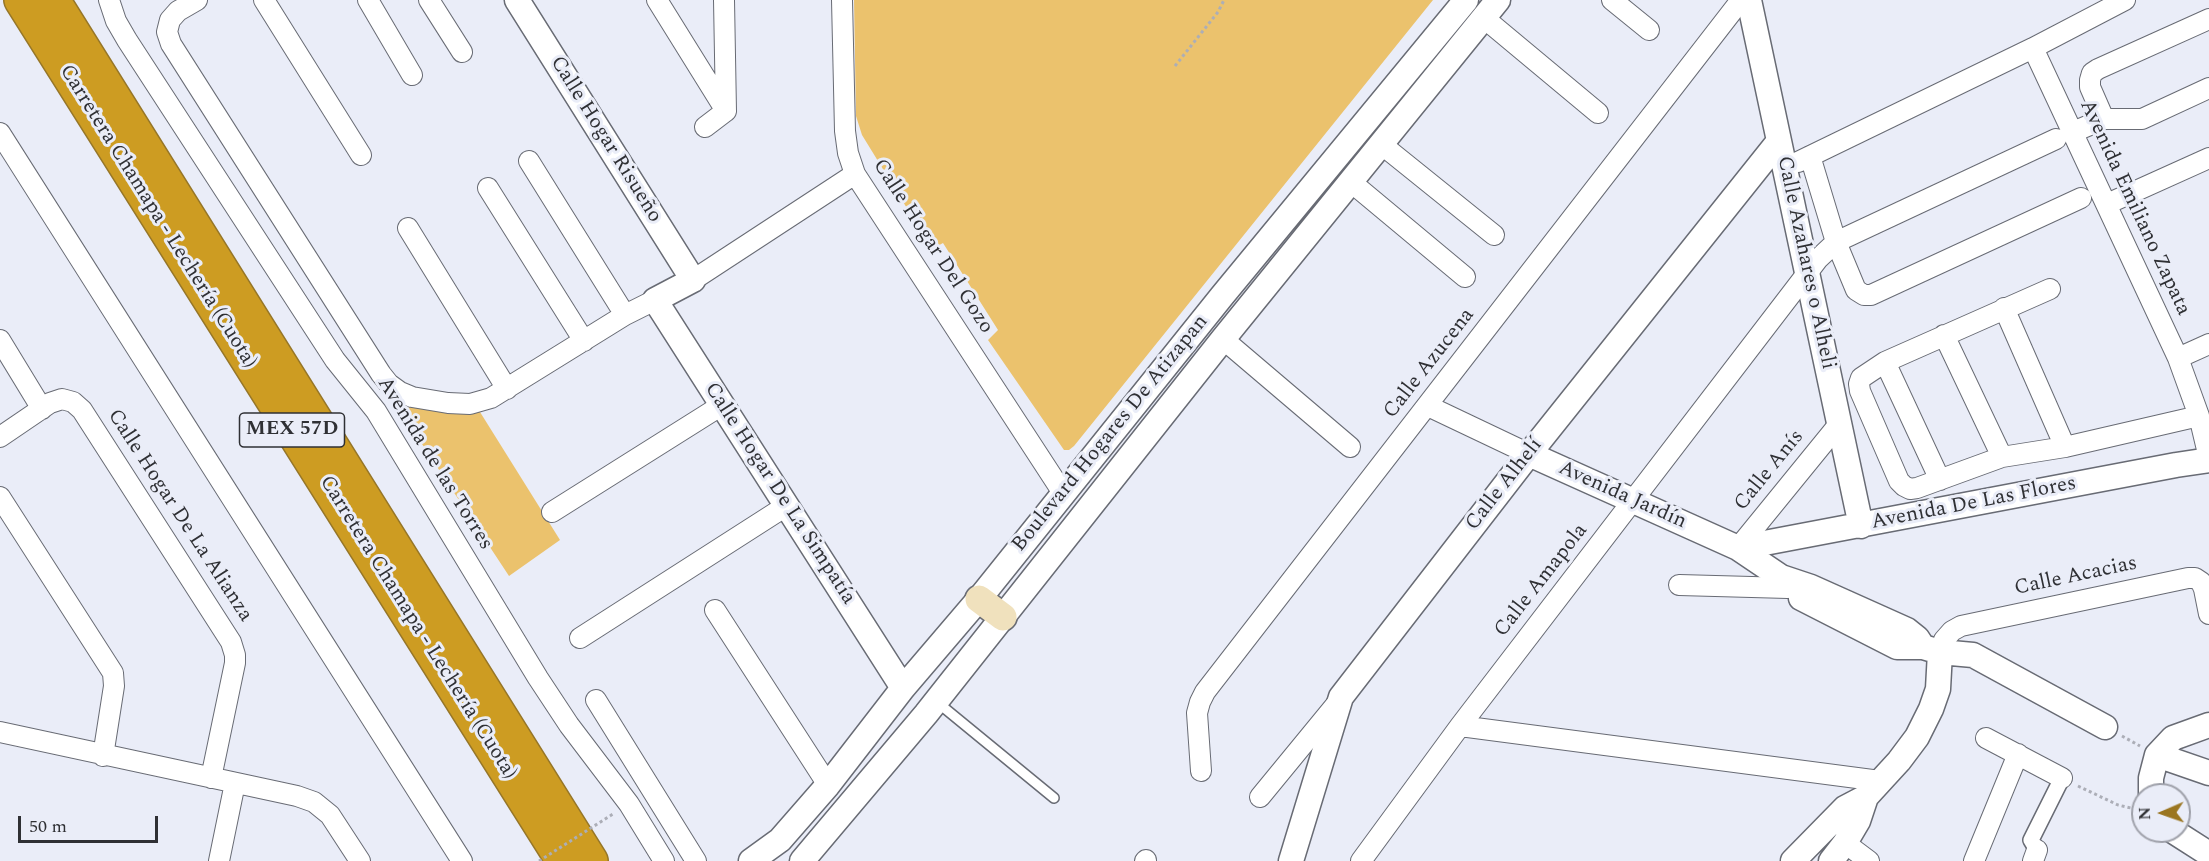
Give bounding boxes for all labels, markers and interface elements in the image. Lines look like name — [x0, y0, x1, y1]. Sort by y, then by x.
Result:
street label: Calle Hogar Risueño — [544, 52, 666, 228]
street label: Carretera Chamapa - Lechería (Cuota) — [53, 61, 261, 373]
street label: Avenida Emiliano Zapata — [2073, 96, 2195, 320]
street label: Calle Azahares o Alheli — [1770, 154, 1840, 372]
street label: Calle Hogar Del Gozo — [866, 155, 998, 339]
street label: Calle Azucena — [1379, 304, 1481, 424]
street label: Boulevard Hogares De Atizapan — [1008, 310, 1214, 558]
street label: Avenida de las Torres — [370, 373, 498, 555]
street label: Calle Hogar De La Simpatía — [698, 378, 860, 610]
street label: Calle Hogar De La Alianza — [101, 405, 257, 627]
road number: MEX 57D — [240, 413, 344, 447]
street label: Calle Anís — [1730, 426, 1810, 516]
street label: Calle Alhelí — [1461, 434, 1549, 536]
street label: Avenida Jardín — [1554, 456, 1690, 536]
street label: Carretera Chamapa - Lechería (Cuota) — [313, 472, 521, 784]
street label: Avenida De Las Flores — [1869, 472, 2079, 536]
street label: Calle Amapola — [1490, 519, 1594, 643]
street label: Calle Acacias — [2012, 552, 2140, 602]
north arrow — [2131, 783, 2191, 843]
scale bar — [21, 804, 160, 842]
text: N — [2133, 807, 2157, 821]
text: 50 m — [29, 813, 67, 840]

